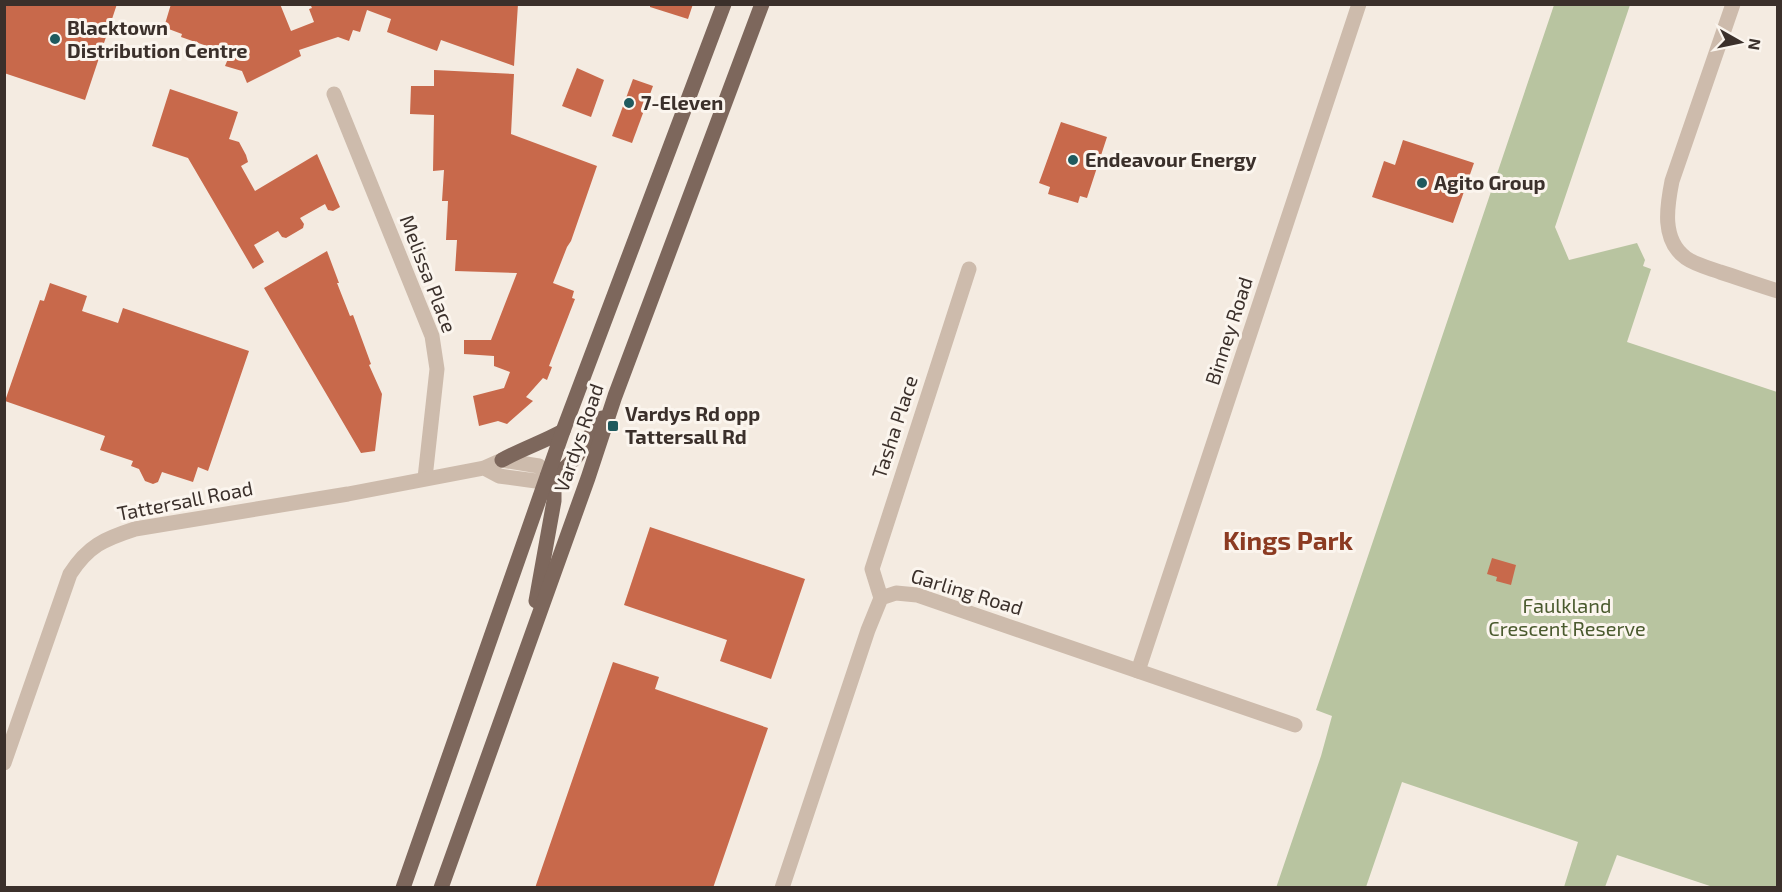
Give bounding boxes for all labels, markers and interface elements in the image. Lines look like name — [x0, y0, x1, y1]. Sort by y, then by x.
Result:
north arrow — [1710, 12, 1770, 72]
place label: Blacktown Distribution Centre — [67, 15, 248, 62]
marker: Blacktown Distribution Centre — [48, 32, 62, 46]
text: N — [1745, 37, 1766, 52]
place label: 7-Eleven — [641, 90, 723, 114]
marker: 7-Eleven — [622, 96, 636, 110]
place label: Endeavour Energy — [1085, 147, 1257, 172]
marker: Endeavour Energy — [1066, 153, 1080, 167]
place label: Agito Group — [1434, 170, 1546, 194]
marker: Agito Group — [1415, 176, 1429, 190]
street label: Melissa Place — [396, 211, 462, 336]
street label: Binney Road — [1199, 274, 1257, 388]
street label: Tasha Place — [866, 372, 922, 481]
street label: Vardys Road — [548, 380, 608, 495]
place label: Vardys Rd opp Tattersall Rd — [625, 401, 760, 448]
marker: Vardys Rd opp Tattersall Rd — [606, 419, 620, 433]
street label: Tattersall Road — [115, 475, 255, 525]
district label: Kings Park — [1223, 524, 1354, 555]
street label: Garling Road — [908, 563, 1026, 619]
park label: Faulkland Crescent Reserve — [1488, 593, 1646, 640]

